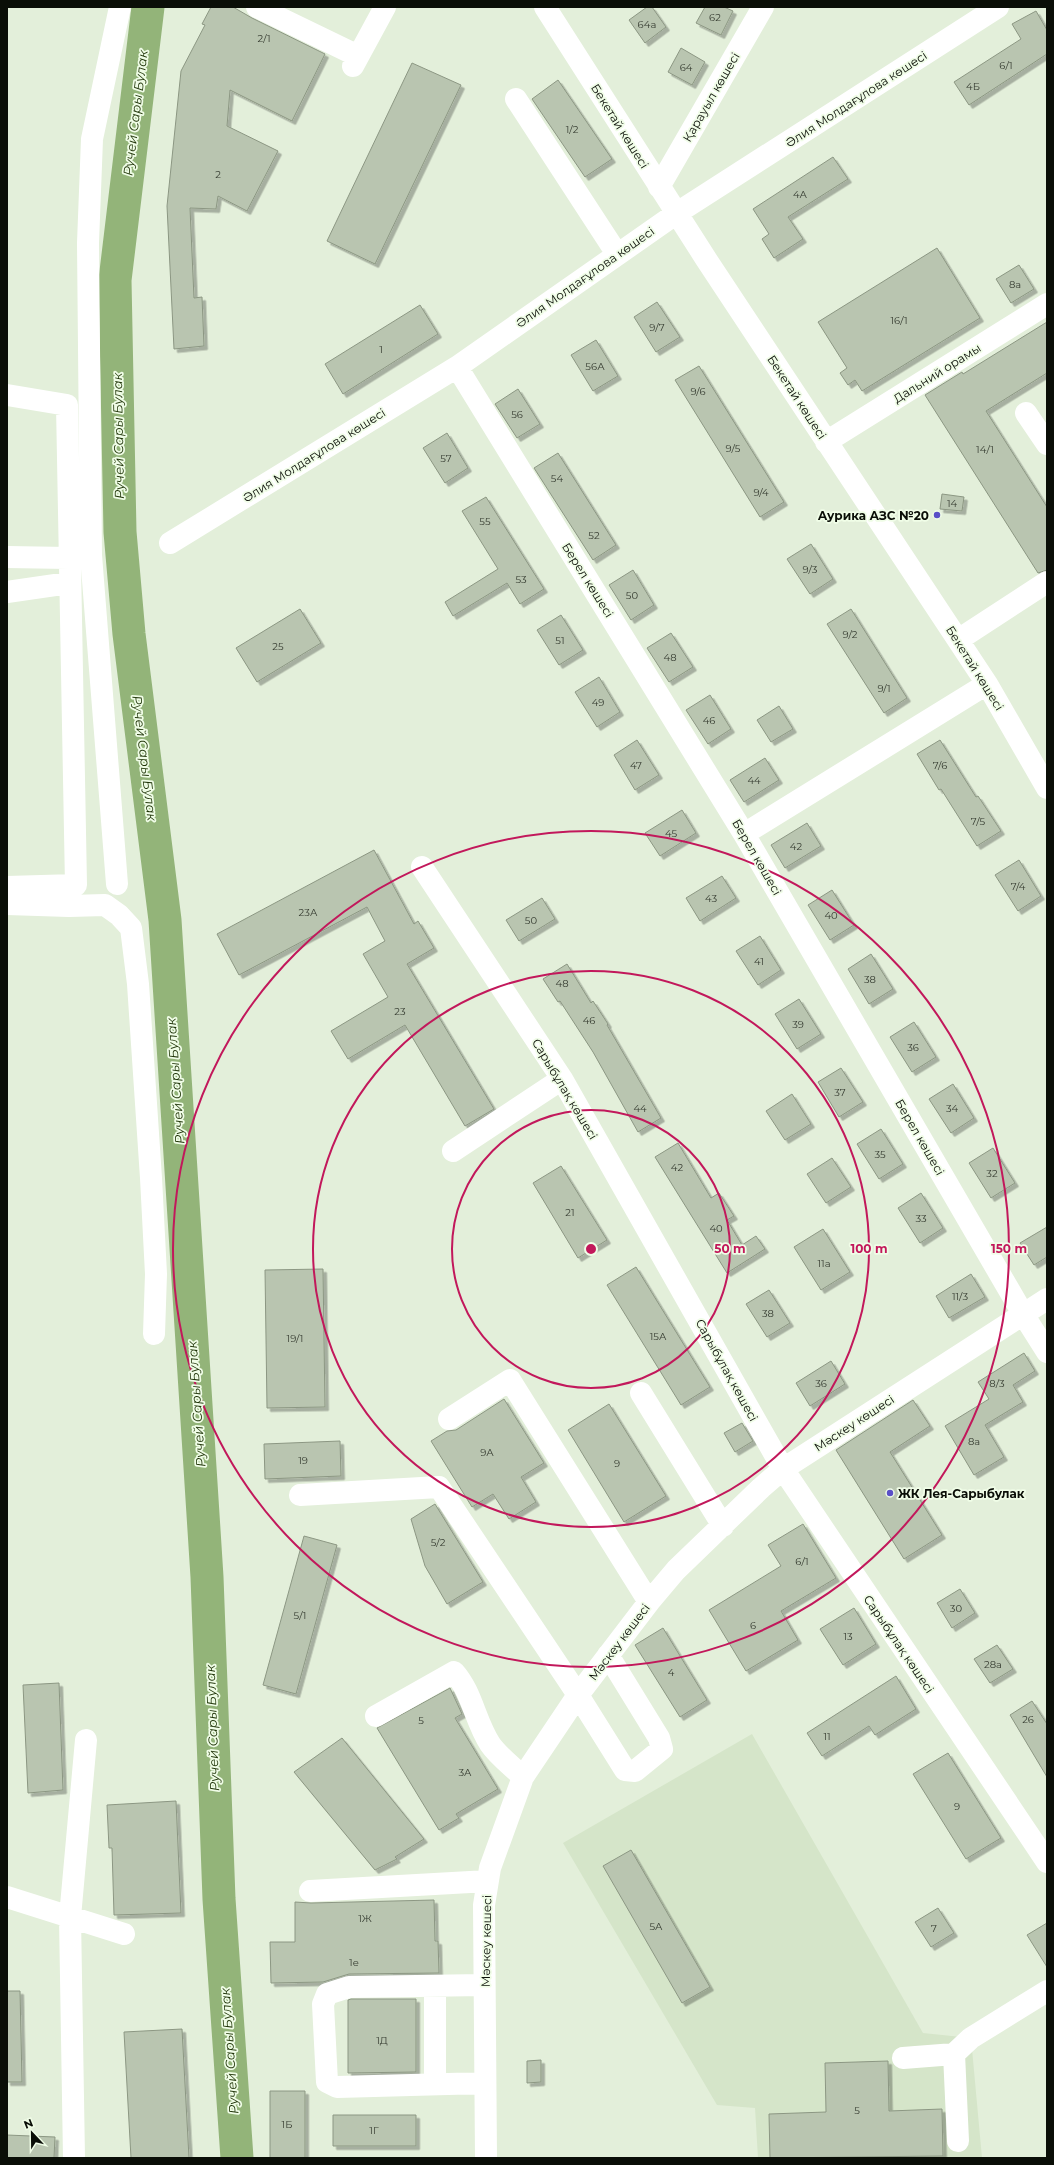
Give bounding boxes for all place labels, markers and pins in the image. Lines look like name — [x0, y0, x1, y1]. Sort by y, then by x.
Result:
place label: Аурика АЗС №20 — [818, 508, 929, 523]
marker: Аурика АЗС №20 — [932, 510, 942, 520]
centre of rings — [584, 1242, 598, 1256]
place label: ЖК Лея-Сарыбулак — [898, 1486, 1025, 1501]
marker: ЖК Лея-Сарыбулак — [885, 1488, 895, 1498]

